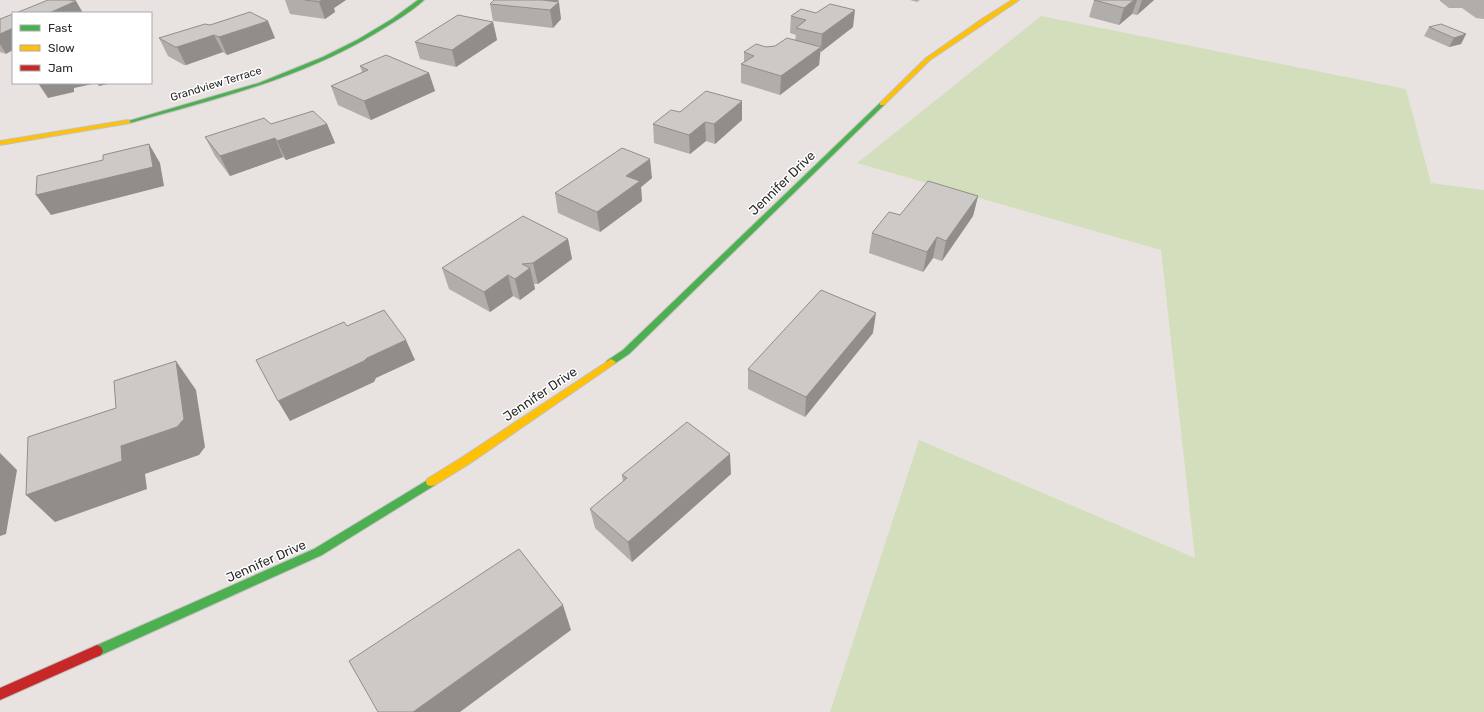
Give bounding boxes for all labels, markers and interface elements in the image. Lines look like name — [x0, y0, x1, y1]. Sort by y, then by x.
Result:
legend — [12, 12, 152, 84]
text: Fast — [48, 21, 72, 35]
text: Slow — [48, 41, 75, 55]
text: Jam — [48, 61, 73, 75]
street label: Grandview Terrace — [169, 64, 263, 104]
street label: Jennifer Drive — [746, 148, 818, 218]
street label: Jennifer Drive — [500, 364, 580, 424]
street label: Jennifer Drive — [224, 537, 308, 585]

